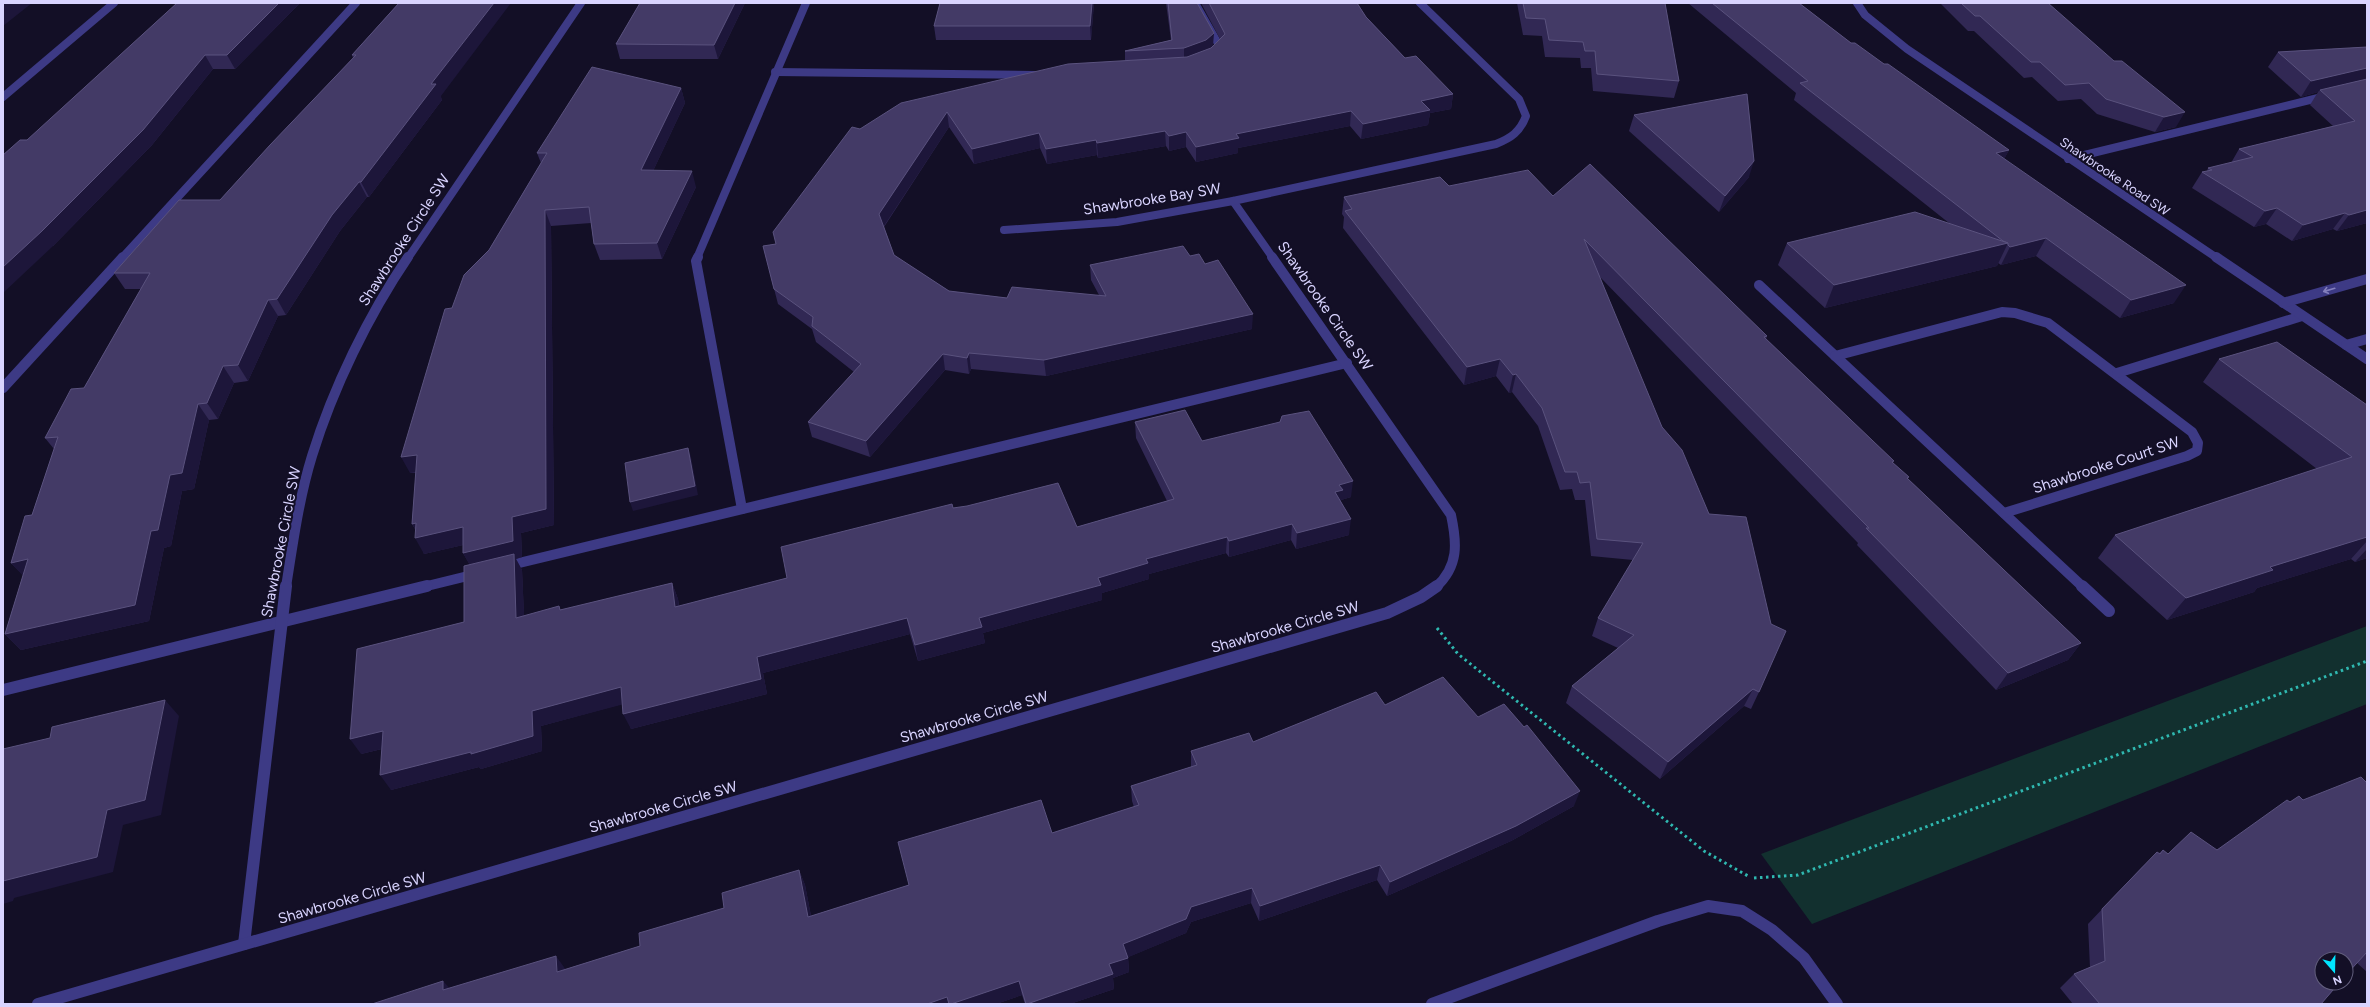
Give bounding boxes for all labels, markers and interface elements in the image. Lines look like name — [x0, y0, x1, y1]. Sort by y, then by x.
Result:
street label: Shawbrooke Road SW — [2057, 134, 2173, 219]
street label: Shawbrooke Circle SW — [355, 170, 454, 309]
street label: Shawbrooke Bay SW — [1082, 179, 1223, 219]
street label: Shawbrooke Circle SW — [1274, 238, 1377, 374]
one-way arrow — [2323, 287, 2336, 294]
street label: Shawbrooke Court SW — [2030, 433, 2182, 497]
street label: Shawbrooke Circle SW — [258, 464, 305, 619]
street label: Shawbrooke Circle SW — [1209, 597, 1362, 657]
street label: Shawbrooke Circle SW — [898, 687, 1051, 747]
street label: Shawbrooke Circle SW — [587, 777, 740, 837]
street label: Shawbrooke Circle SW — [276, 868, 429, 928]
north arrow — [2314, 951, 2354, 991]
text: N — [2331, 972, 2343, 987]

